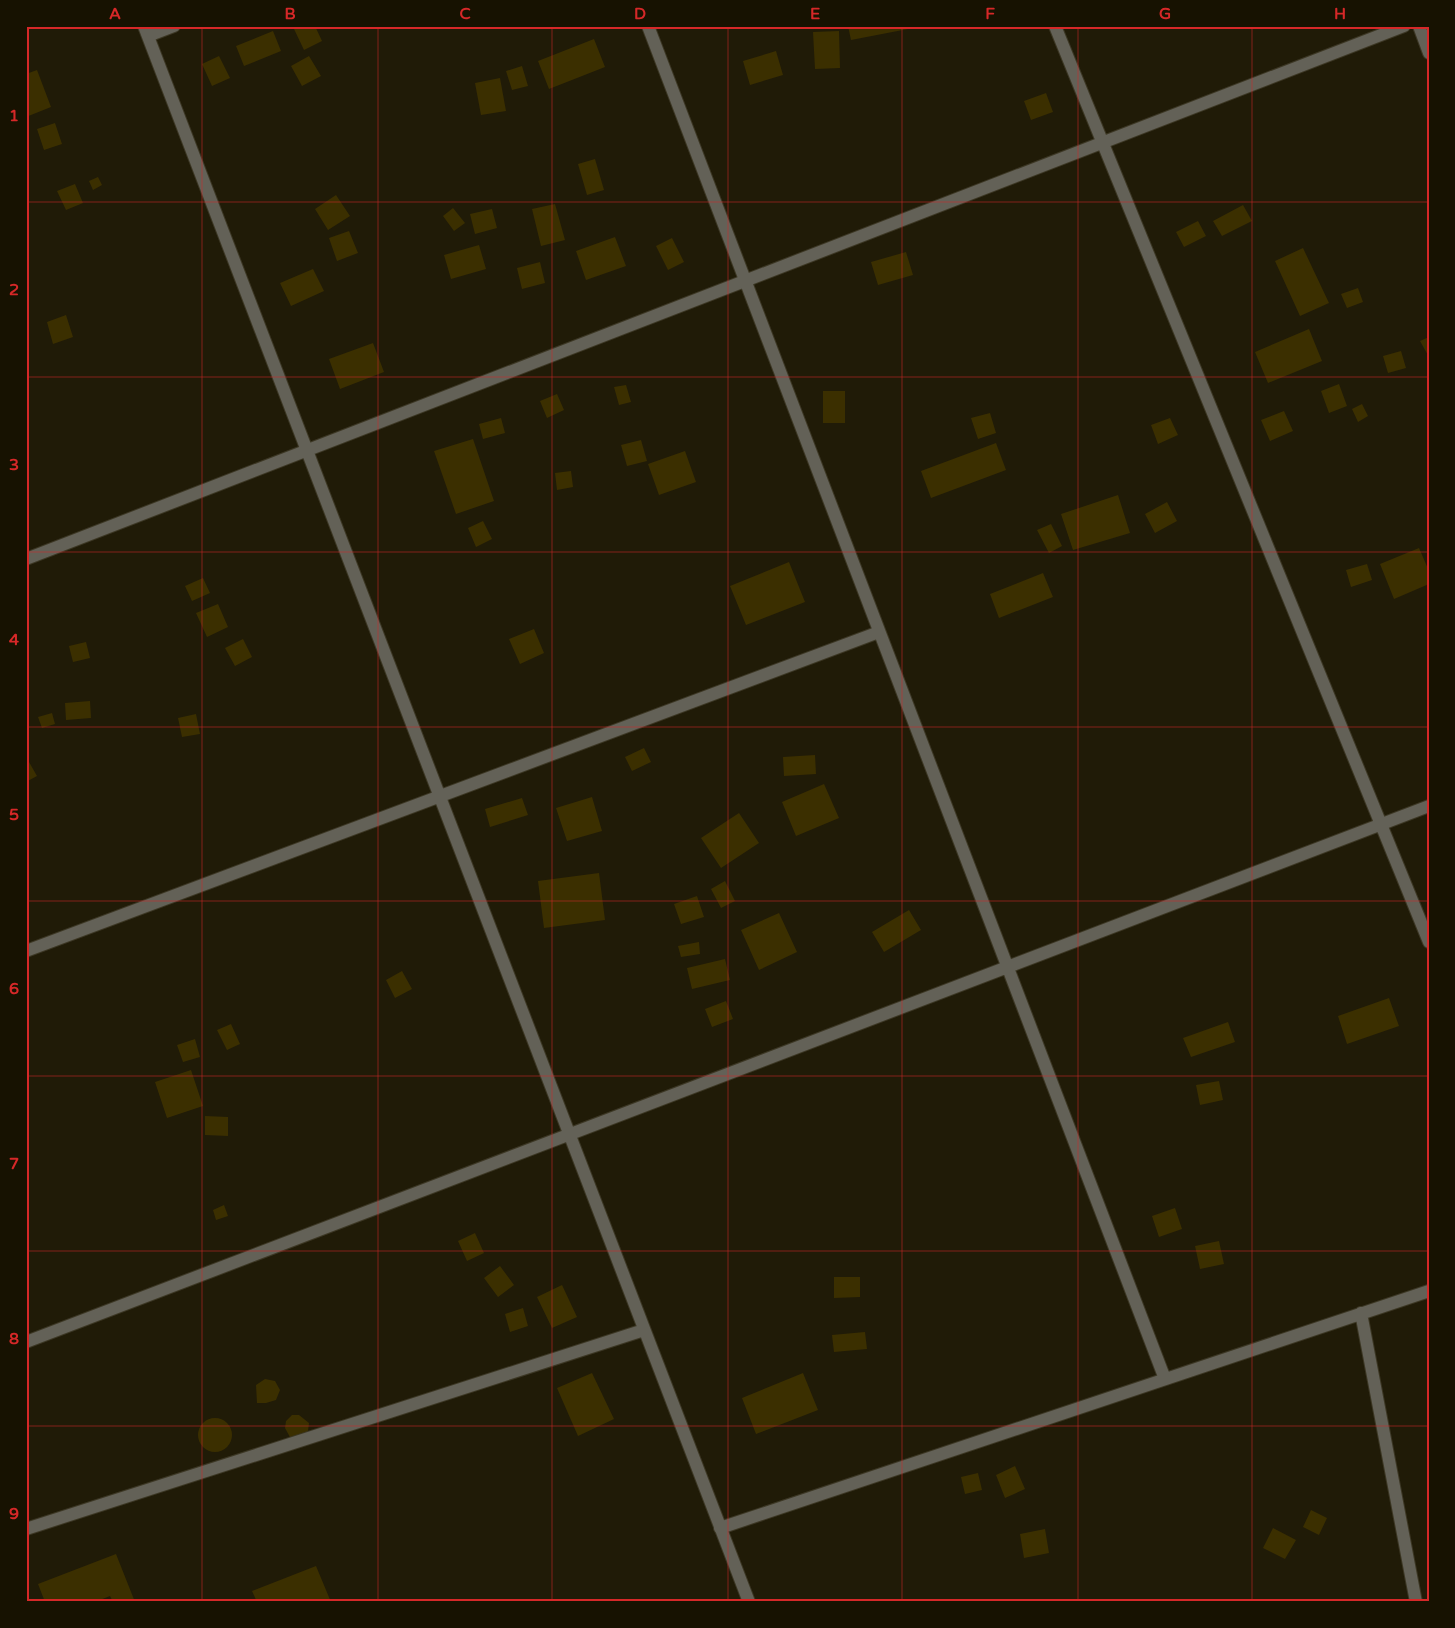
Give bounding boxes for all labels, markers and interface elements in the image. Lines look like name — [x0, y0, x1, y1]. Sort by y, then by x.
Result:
text: A — [109, 4, 121, 24]
text: B — [284, 4, 296, 24]
text: C — [459, 4, 471, 24]
text: D — [634, 4, 646, 24]
text: E — [810, 4, 820, 24]
text: F — [985, 4, 995, 24]
text: G — [1159, 4, 1171, 24]
text: H — [1334, 4, 1346, 24]
text: 1 — [9, 106, 19, 126]
text: 2 — [9, 280, 19, 300]
text: 3 — [9, 455, 19, 475]
text: 4 — [9, 630, 19, 650]
text: 5 — [9, 805, 19, 825]
text: 6 — [9, 979, 19, 999]
text: 7 — [9, 1154, 19, 1174]
text: 8 — [9, 1329, 19, 1349]
text: 9 — [9, 1504, 19, 1524]

